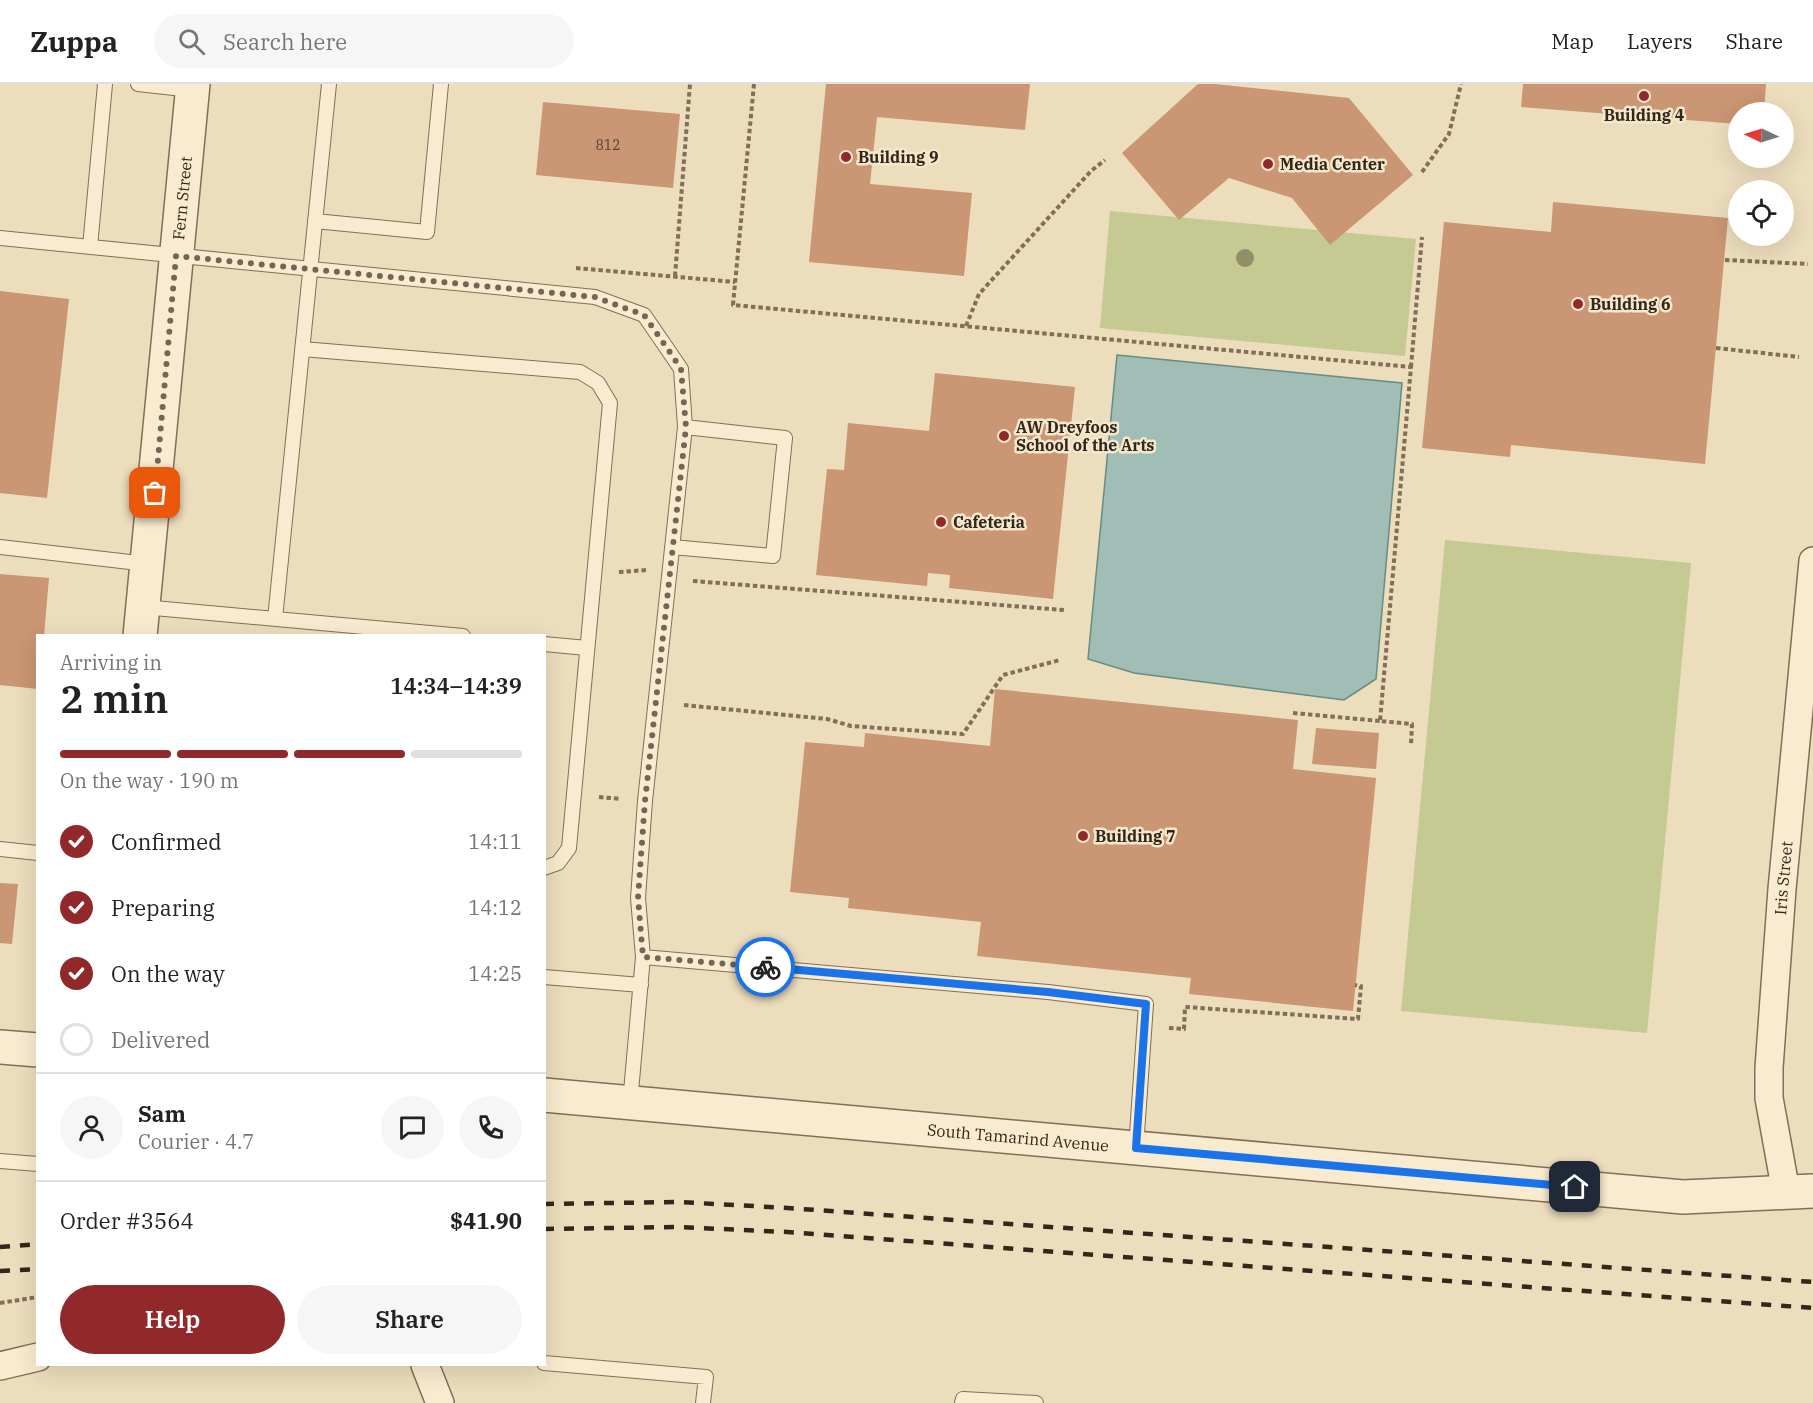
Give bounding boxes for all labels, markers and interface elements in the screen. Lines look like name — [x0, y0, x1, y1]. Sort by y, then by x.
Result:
search box — [154, 14, 574, 68]
text: Zuppa — [30, 23, 118, 60]
icon: search — [175, 25, 208, 58]
text: Search here — [223, 27, 347, 56]
text: Map — [1551, 27, 1594, 55]
text: Layers — [1627, 27, 1693, 55]
text: Share — [1726, 27, 1783, 55]
marker: Building 4 — [1637, 89, 1651, 103]
north arrow — [1728, 102, 1794, 168]
map controls — [1728, 102, 1794, 246]
place label: Building 4 — [1604, 105, 1685, 125]
house number: 812 — [595, 136, 621, 154]
place label: Building 9 — [858, 147, 939, 167]
marker: Building 9 — [839, 150, 853, 164]
place label: Media Center — [1280, 154, 1385, 174]
street label: Fern Street — [168, 155, 196, 241]
marker: Media Center — [1261, 157, 1275, 171]
button: locate — [1728, 180, 1794, 246]
place label: Building 6 — [1590, 294, 1671, 314]
marker: Building 6 — [1571, 297, 1585, 311]
place label: AW Dreyfoos School of the Arts — [1016, 417, 1155, 455]
marker: AW Dreyfoos School of the Arts — [997, 429, 1011, 443]
pin — [129, 467, 180, 518]
icon: bag — [138, 476, 171, 509]
place label: Cafeteria — [953, 512, 1025, 532]
marker: Cafeteria — [934, 515, 948, 529]
text: Arriving in — [60, 649, 162, 676]
text: 14:34–14:39 — [390, 671, 522, 700]
text: 2 min — [60, 673, 168, 724]
text: On the way · 190 m — [60, 767, 239, 794]
icon: check — [60, 825, 93, 858]
place label: Building 7 — [1095, 826, 1176, 846]
text: Confirmed — [111, 827, 222, 856]
text: 14:11 — [468, 828, 522, 855]
marker: Building 7 — [1076, 829, 1090, 843]
street label: Iris Street — [1770, 840, 1797, 916]
icon: check — [60, 891, 93, 924]
text: Preparing — [111, 893, 215, 922]
text: 14:12 — [468, 894, 522, 921]
courier — [735, 937, 795, 997]
icon: bike — [749, 951, 782, 984]
icon: check — [60, 957, 93, 990]
text: On the way — [111, 959, 225, 988]
text: 14:25 — [468, 960, 522, 987]
text: Delivered — [111, 1025, 210, 1054]
button: person — [60, 1096, 123, 1159]
button: chat — [381, 1096, 444, 1159]
button: phone — [459, 1096, 522, 1159]
text: Sam — [138, 1099, 186, 1128]
street label: South Tamarind Avenue — [926, 1119, 1110, 1156]
text: Courier · 4.7 — [138, 1128, 254, 1155]
pin — [1549, 1161, 1600, 1212]
icon: home — [1558, 1170, 1591, 1203]
text: Order #3564 — [60, 1206, 194, 1235]
text: $41.90 — [450, 1206, 522, 1235]
button: Help — [60, 1285, 285, 1354]
button: Share — [297, 1285, 522, 1354]

